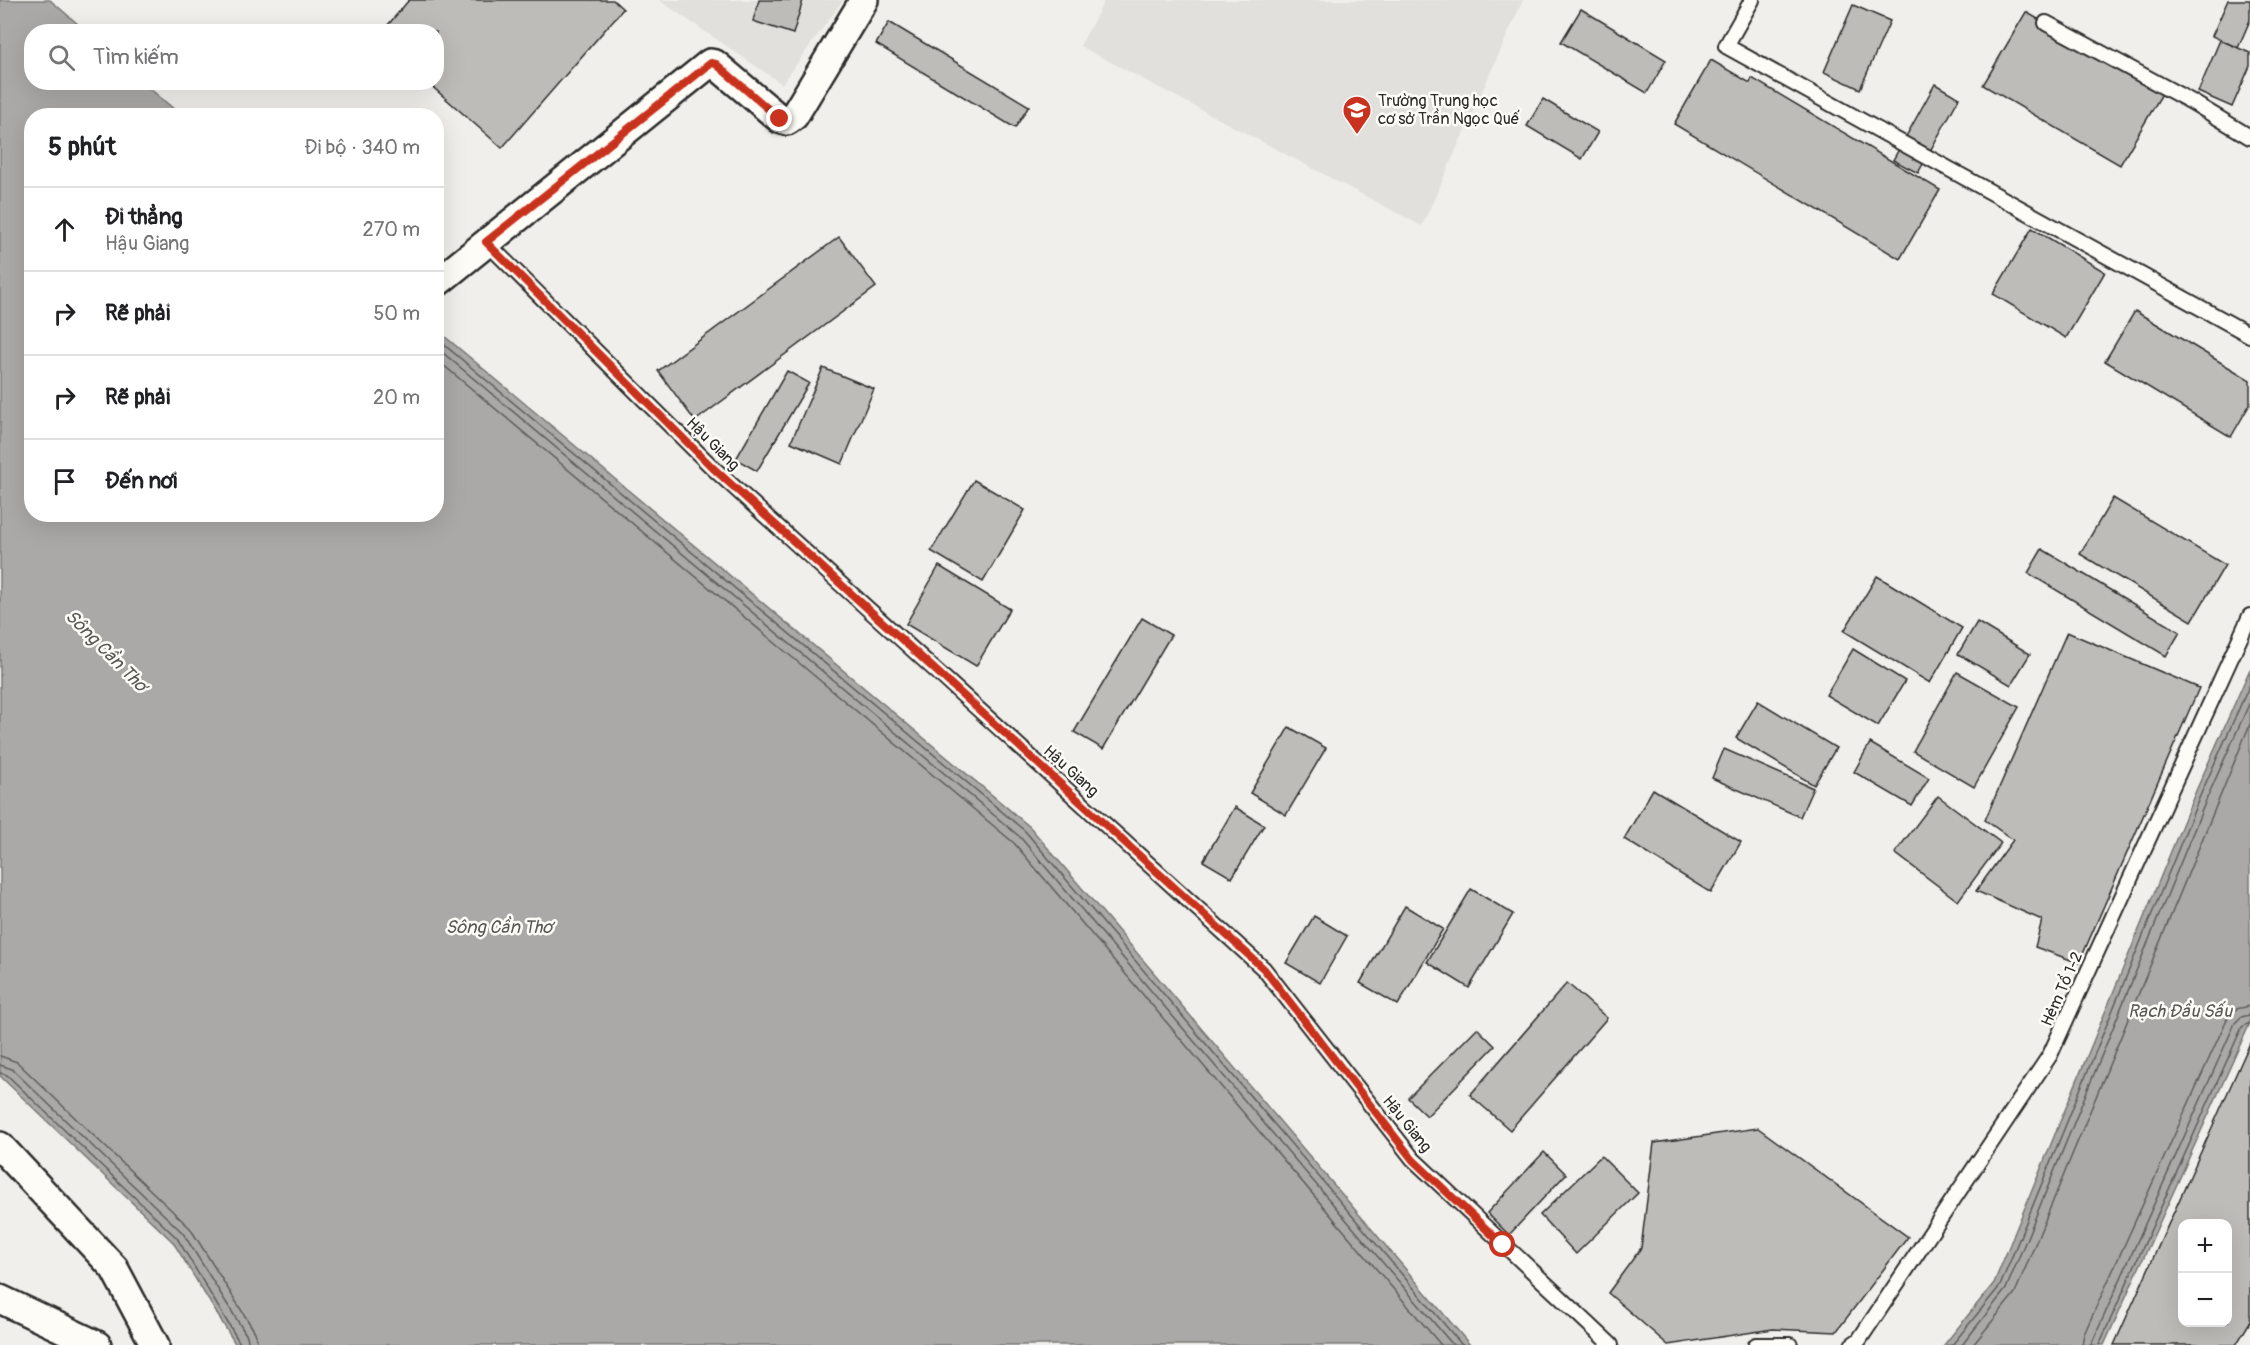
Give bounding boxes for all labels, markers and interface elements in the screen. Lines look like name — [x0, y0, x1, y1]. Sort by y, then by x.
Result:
search box — [24, 24, 444, 90]
icon: search — [45, 41, 78, 74]
text: Tìm kiếm — [93, 43, 179, 71]
place label: Trường Trung học cơ sở Trần Ngọc Quế — [1378, 91, 1520, 129]
school or university icon: Trường Trung học cơ sở Trần Ngọc Quế — [1341, 94, 1373, 136]
route end — [766, 105, 792, 131]
text: 5 phút — [48, 131, 116, 163]
text: Đi bộ · 340 m — [304, 135, 420, 160]
text: Đi thẳng — [105, 203, 183, 231]
icon: ahead — [48, 213, 81, 246]
text: 270 m — [362, 217, 420, 242]
text: Hậu Giang — [105, 231, 189, 256]
icon: right — [48, 297, 81, 330]
text: Rẽ phải — [105, 299, 170, 327]
text: 50 m — [373, 301, 420, 326]
icon: right — [48, 381, 81, 414]
text: Rẽ phải — [105, 383, 170, 411]
text: 20 m — [373, 385, 420, 410]
street label: Hậu Giang — [682, 413, 744, 475]
icon: arrive — [48, 465, 81, 498]
text: Đến nơi — [105, 467, 177, 495]
water label: Sông Cần Thơ — [60, 605, 155, 700]
street label: Hậu Giang — [1039, 741, 1103, 801]
water label: Sông Cần Thơ — [446, 916, 556, 939]
street label: Hẻm Tổ 1-2 — [2037, 949, 2087, 1029]
water label: Rạch Đầu Sấu — [2128, 1000, 2233, 1023]
street label: Hậu Giang — [1378, 1091, 1436, 1157]
map controls — [2178, 1219, 2232, 1327]
button: + — [2178, 1219, 2232, 1273]
route start — [1489, 1231, 1515, 1257]
button: − — [2178, 1273, 2232, 1327]

